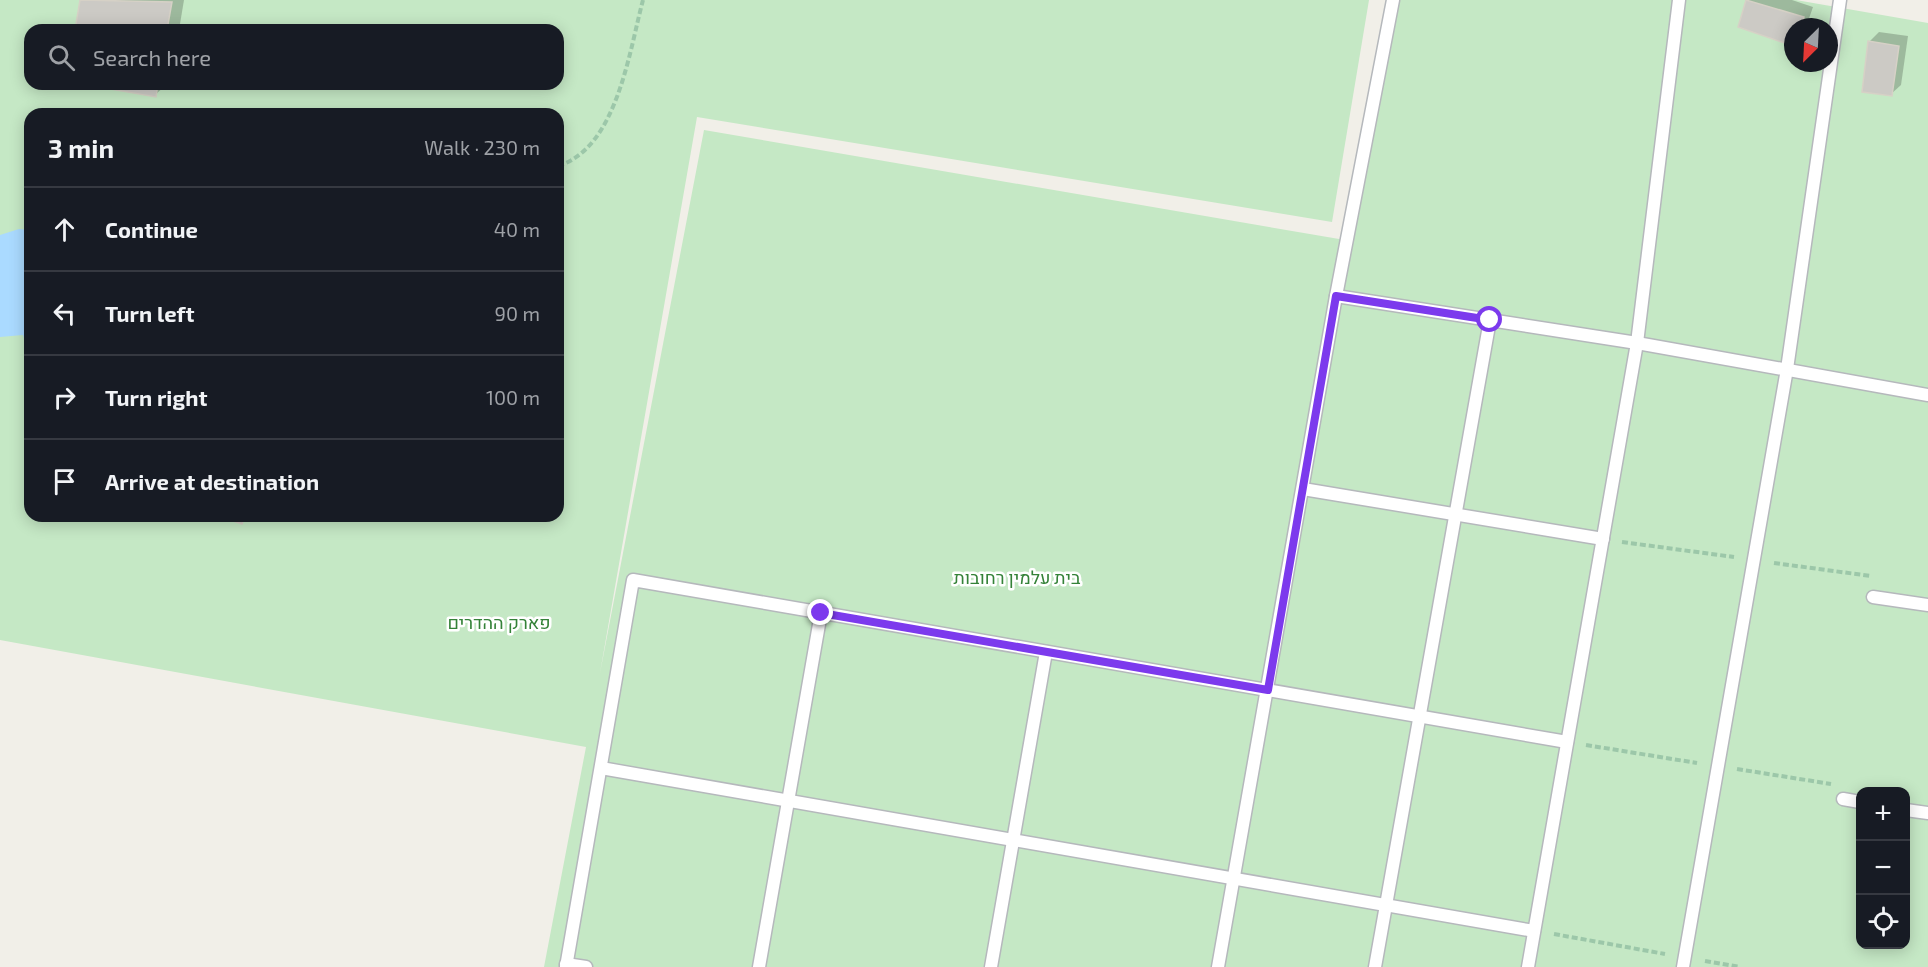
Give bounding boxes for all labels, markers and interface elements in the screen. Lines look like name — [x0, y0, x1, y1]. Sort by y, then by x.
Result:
north arrow — [1784, 18, 1838, 72]
search box — [24, 24, 564, 90]
icon: search — [45, 41, 78, 74]
text: Search here — [93, 44, 211, 70]
text: 3 min — [48, 132, 114, 163]
text: Walk · 230 m — [424, 135, 540, 159]
icon: ahead — [48, 213, 81, 246]
text: Continue — [105, 216, 198, 242]
text: 40 m — [494, 217, 540, 241]
icon: left — [48, 297, 81, 330]
text: Turn left — [105, 300, 194, 326]
text: 90 m — [495, 301, 540, 325]
route start — [1476, 306, 1502, 332]
icon: right — [48, 381, 81, 414]
text: Turn right — [105, 384, 207, 410]
text: 100 m — [486, 385, 540, 409]
icon: arrive — [48, 465, 81, 498]
text: Arrive at destination — [105, 468, 319, 494]
park label: בית עלמין רחובות — [954, 566, 1081, 588]
route end — [807, 599, 833, 625]
park label: פארק ההדרים — [447, 611, 551, 633]
map controls — [1856, 787, 1910, 949]
button: + — [1856, 787, 1910, 841]
button: − — [1856, 841, 1910, 895]
button: locate — [1856, 895, 1910, 949]

